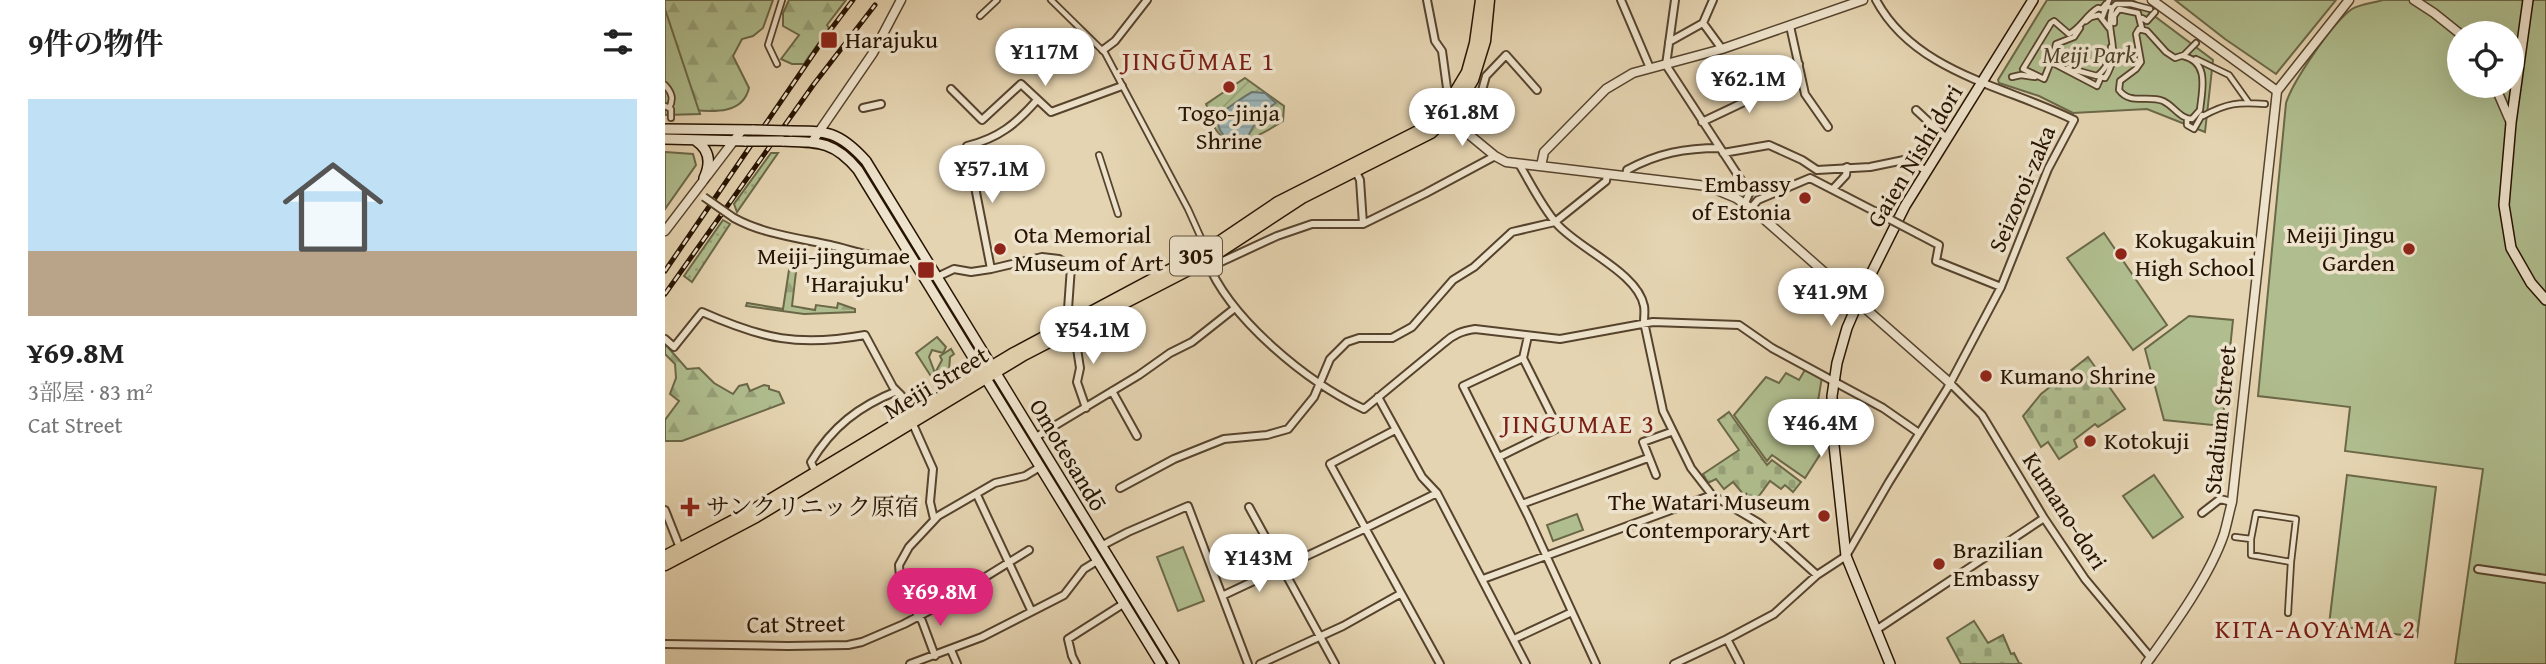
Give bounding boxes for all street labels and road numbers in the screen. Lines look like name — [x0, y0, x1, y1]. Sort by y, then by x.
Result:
street label: Gaien Nishi dori — [1858, 77, 1971, 234]
street label: Seizoroi-zaka — [1979, 119, 2064, 258]
road number: 305 — [1170, 236, 1222, 276]
street label: Meiji Street — [877, 337, 995, 428]
street label: Stadium Street — [2194, 343, 2245, 496]
street label: Omotesandō — [1021, 392, 1116, 518]
street label: Kumano-dori — [2014, 445, 2117, 577]
street label: Cat Street — [746, 605, 846, 642]

